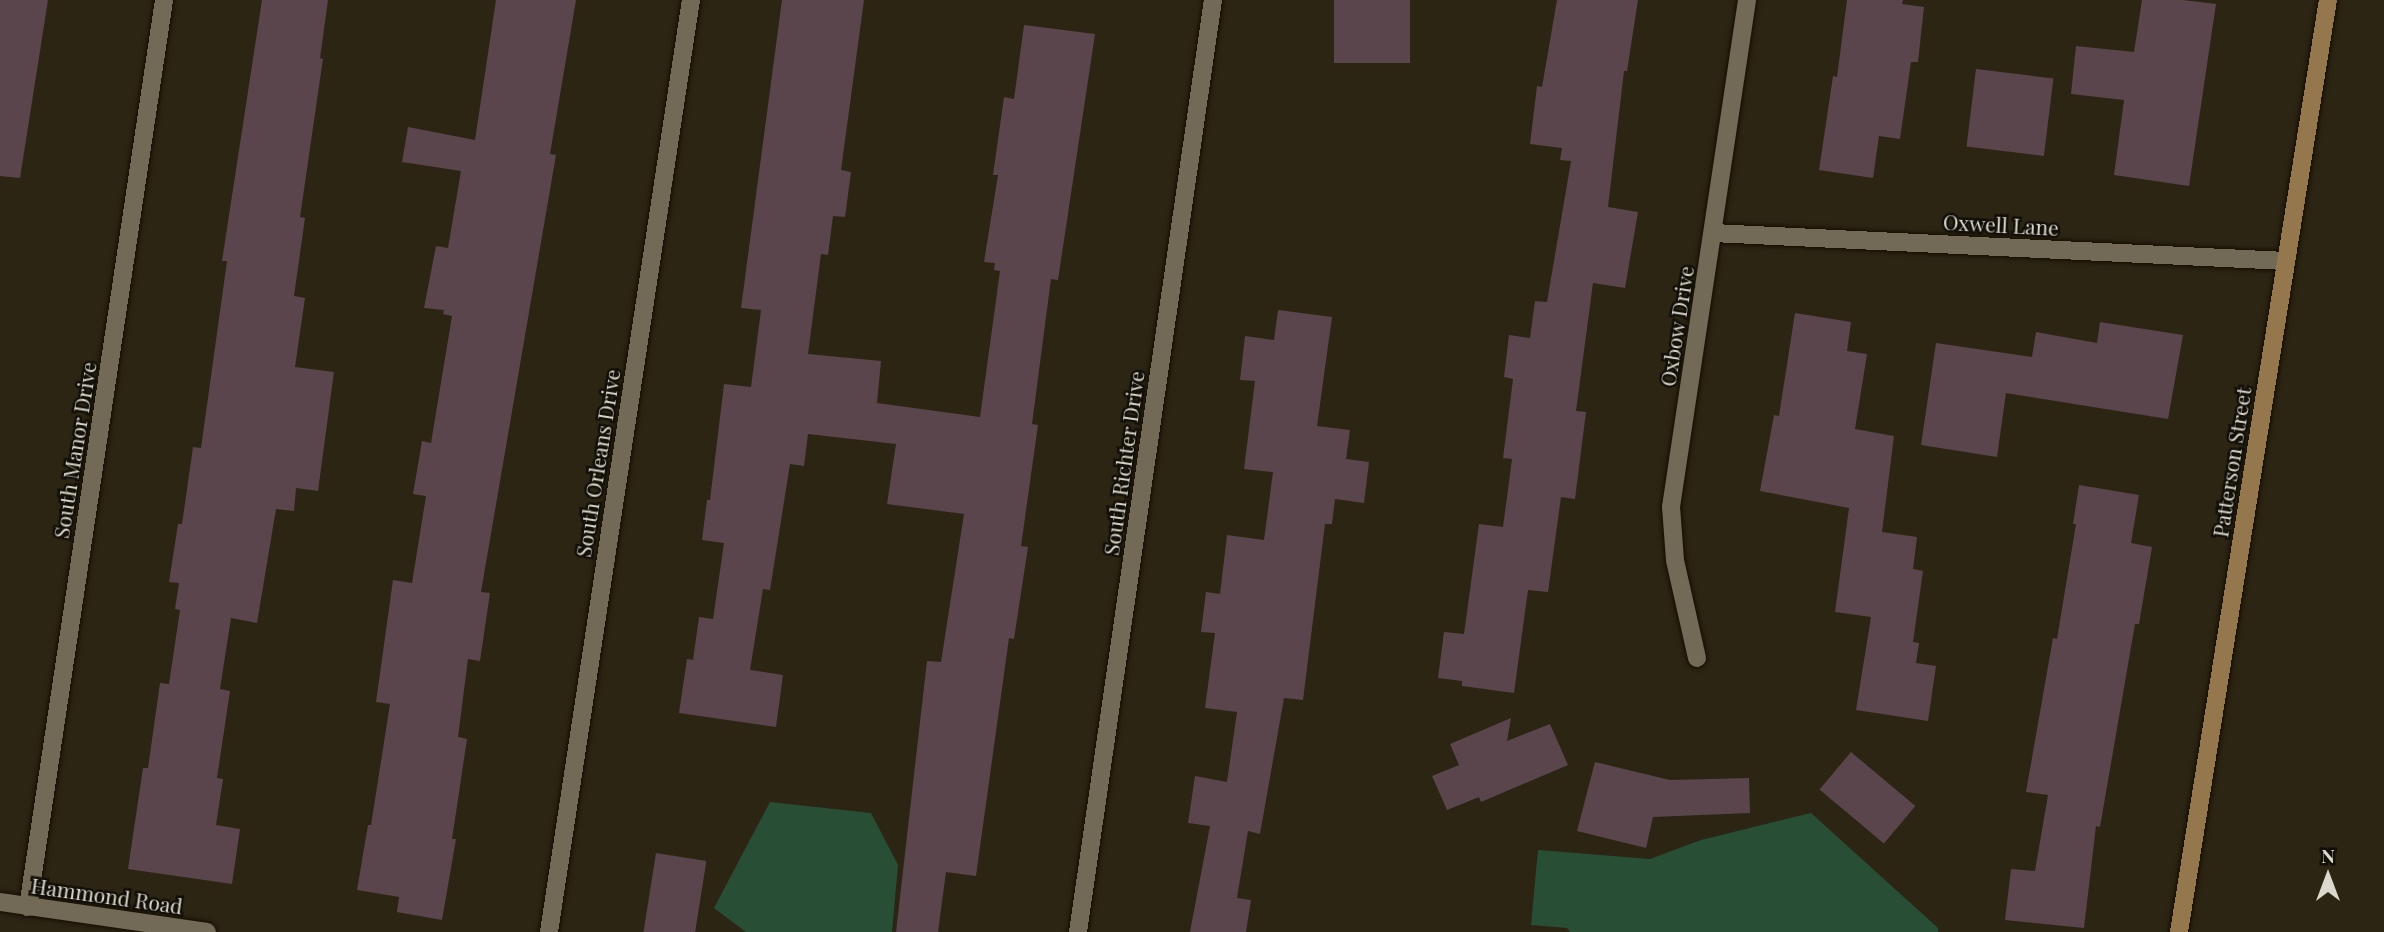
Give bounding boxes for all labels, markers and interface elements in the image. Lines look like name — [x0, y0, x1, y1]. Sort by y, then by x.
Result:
street label: Oxwell Lane — [1942, 208, 2060, 240]
street label: Oxbow Drive — [1654, 264, 1698, 388]
street label: South Manor Drive — [48, 360, 100, 540]
street label: South Orleans Drive — [570, 367, 624, 559]
street label: South Richter Drive — [1098, 369, 1148, 557]
street label: Patterson Street — [2207, 385, 2255, 539]
north arrow — [2293, 841, 2363, 911]
text: N — [2321, 842, 2335, 868]
street label: Hammond Road — [30, 872, 184, 918]

